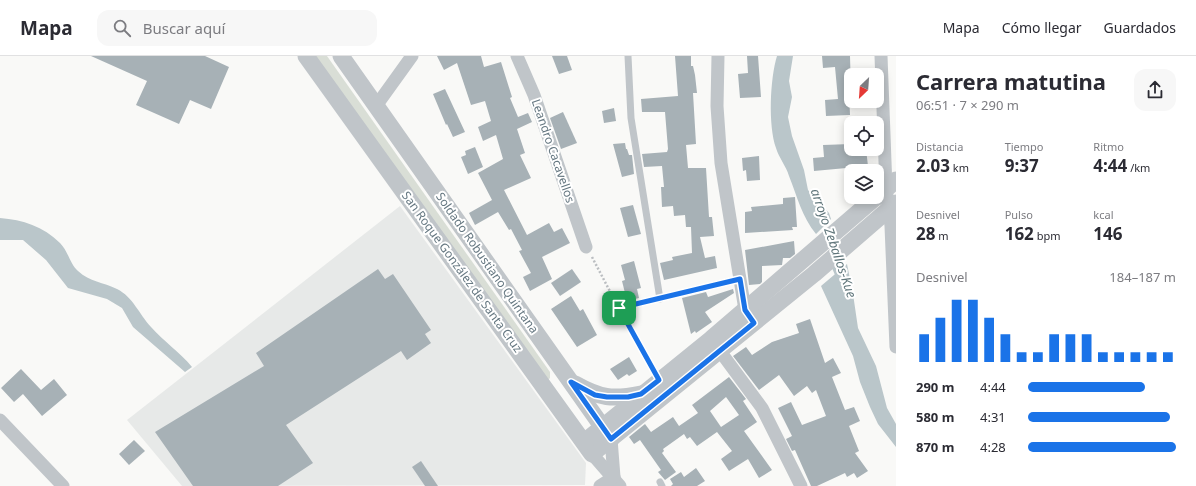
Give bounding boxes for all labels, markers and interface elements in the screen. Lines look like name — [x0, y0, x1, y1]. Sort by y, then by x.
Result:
search box — [97, 10, 377, 46]
text: Mapa — [20, 15, 73, 41]
icon: search — [111, 17, 133, 39]
text: Buscar aquí — [143, 18, 225, 38]
text: Mapa — [943, 18, 980, 37]
text: Cómo llegar — [1002, 18, 1082, 37]
text: Guardados — [1104, 18, 1176, 37]
text: Carrera matutina — [916, 66, 1106, 96]
north arrow — [844, 68, 884, 108]
map controls — [844, 68, 884, 204]
button: share — [1134, 69, 1176, 111]
text: 06:51 · 7 × 290 m — [916, 96, 1019, 114]
street label: Leandro Cacavellos — [528, 97, 579, 205]
button: locate — [844, 116, 884, 156]
text: Distancia — [916, 139, 963, 154]
text: Tiempo — [1005, 139, 1044, 154]
text: Ritmo — [1093, 139, 1124, 154]
text: 2.03 — [916, 154, 950, 177]
text: 9:37 — [1005, 154, 1039, 177]
text: 4:44 — [1093, 154, 1127, 177]
text: km — [950, 160, 969, 175]
text: /km — [1127, 160, 1150, 175]
button: layers — [844, 164, 884, 204]
water label: arroyo Zeballos-Kue — [807, 186, 861, 301]
street label: San Roque González de Santa Cruz — [398, 188, 527, 356]
street label: Soldado Robustiano Quintana — [432, 189, 543, 337]
text: Desnivel — [916, 207, 960, 222]
text: Pulso — [1005, 207, 1033, 222]
text: kcal — [1093, 207, 1114, 222]
text: 28 — [916, 222, 935, 245]
text: 162 — [1005, 222, 1034, 245]
text: 146 — [1093, 222, 1123, 245]
text: m — [935, 228, 949, 243]
text: bpm — [1034, 228, 1061, 243]
text: Desnivel — [916, 268, 968, 286]
text: 184–187 m — [1109, 268, 1176, 286]
pin — [602, 291, 636, 325]
icon: arrive — [608, 297, 630, 319]
text: 290 m — [916, 378, 954, 396]
text: 4:44 — [980, 378, 1006, 396]
text: 580 m — [916, 408, 954, 426]
text: 4:31 — [980, 408, 1006, 426]
text: 870 m — [916, 438, 954, 456]
text: 4:28 — [980, 438, 1006, 456]

